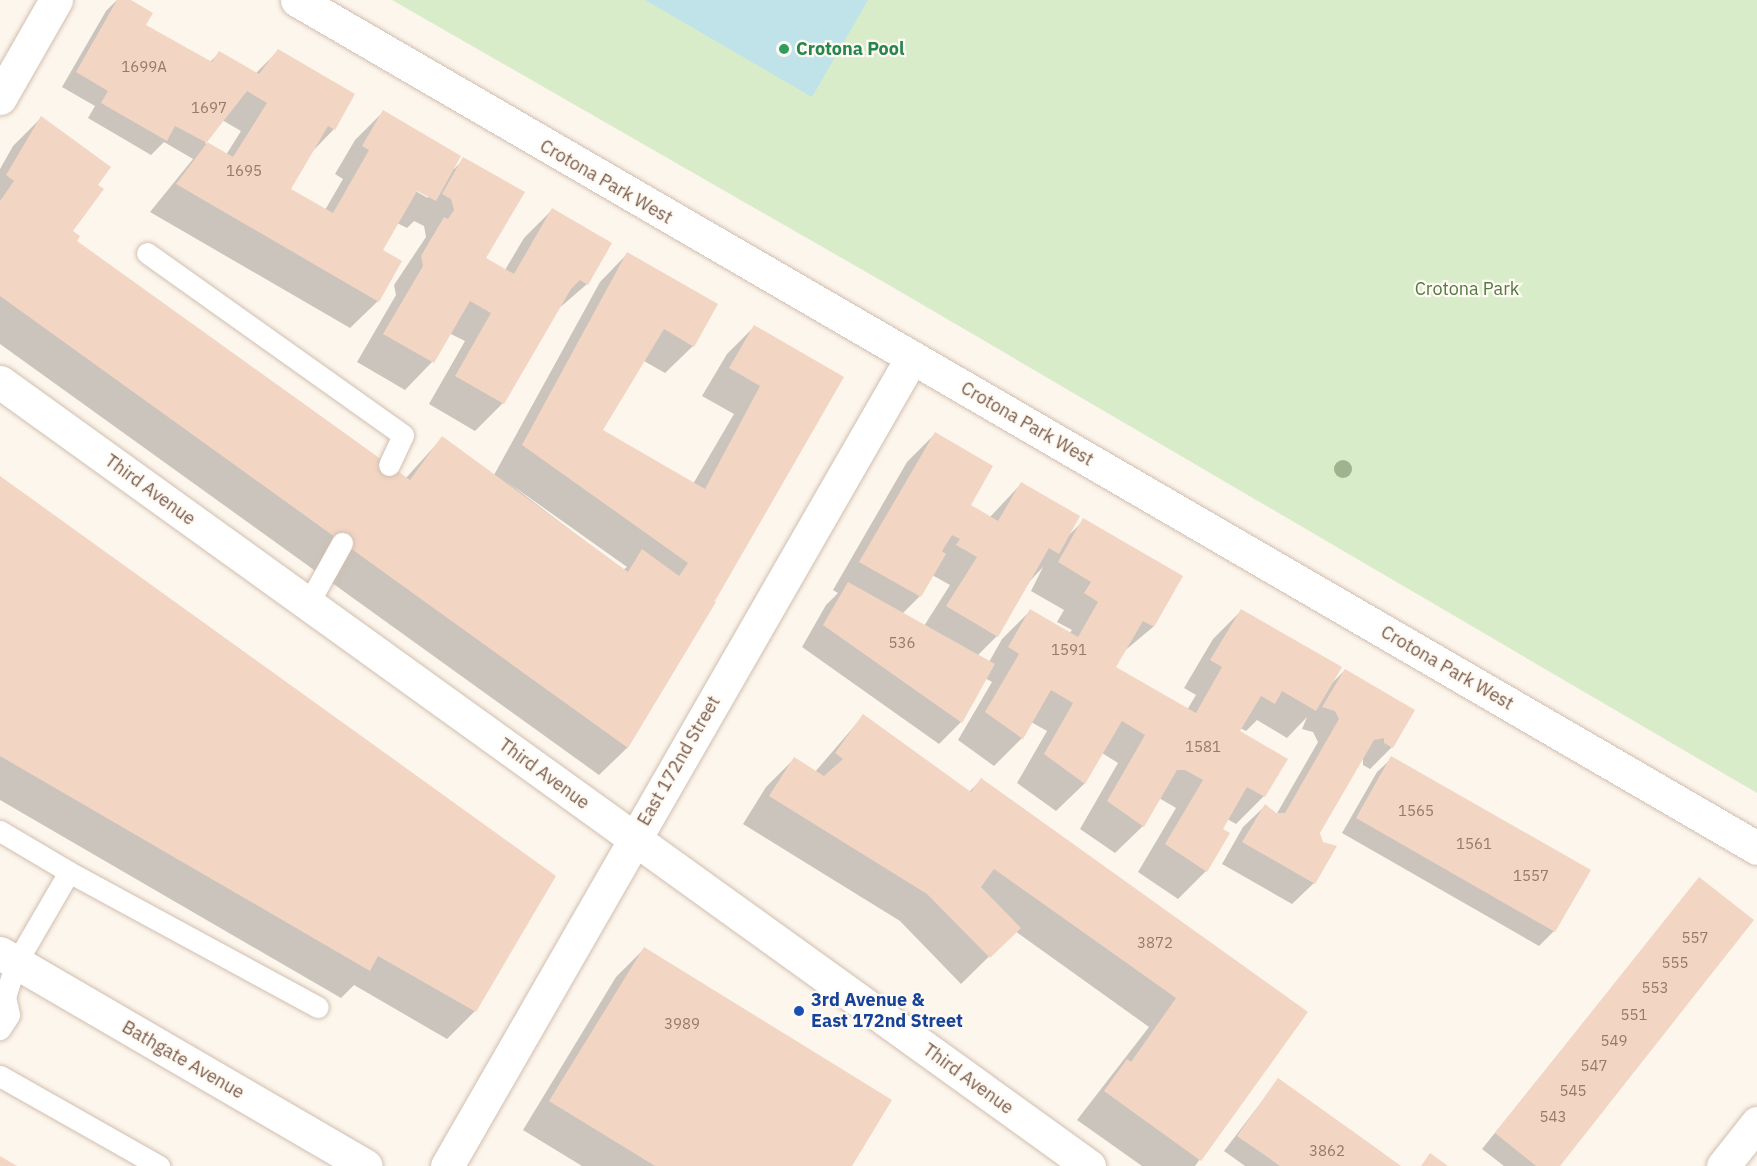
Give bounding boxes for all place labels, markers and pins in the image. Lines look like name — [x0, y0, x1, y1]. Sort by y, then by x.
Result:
place label: Crotona Pool — [796, 38, 904, 60]
marker: Crotona Pool — [777, 42, 791, 56]
place label: 3rd Avenue & East 172nd Street — [811, 990, 963, 1032]
marker: 3rd Avenue & East 172nd Street — [792, 1004, 806, 1018]

